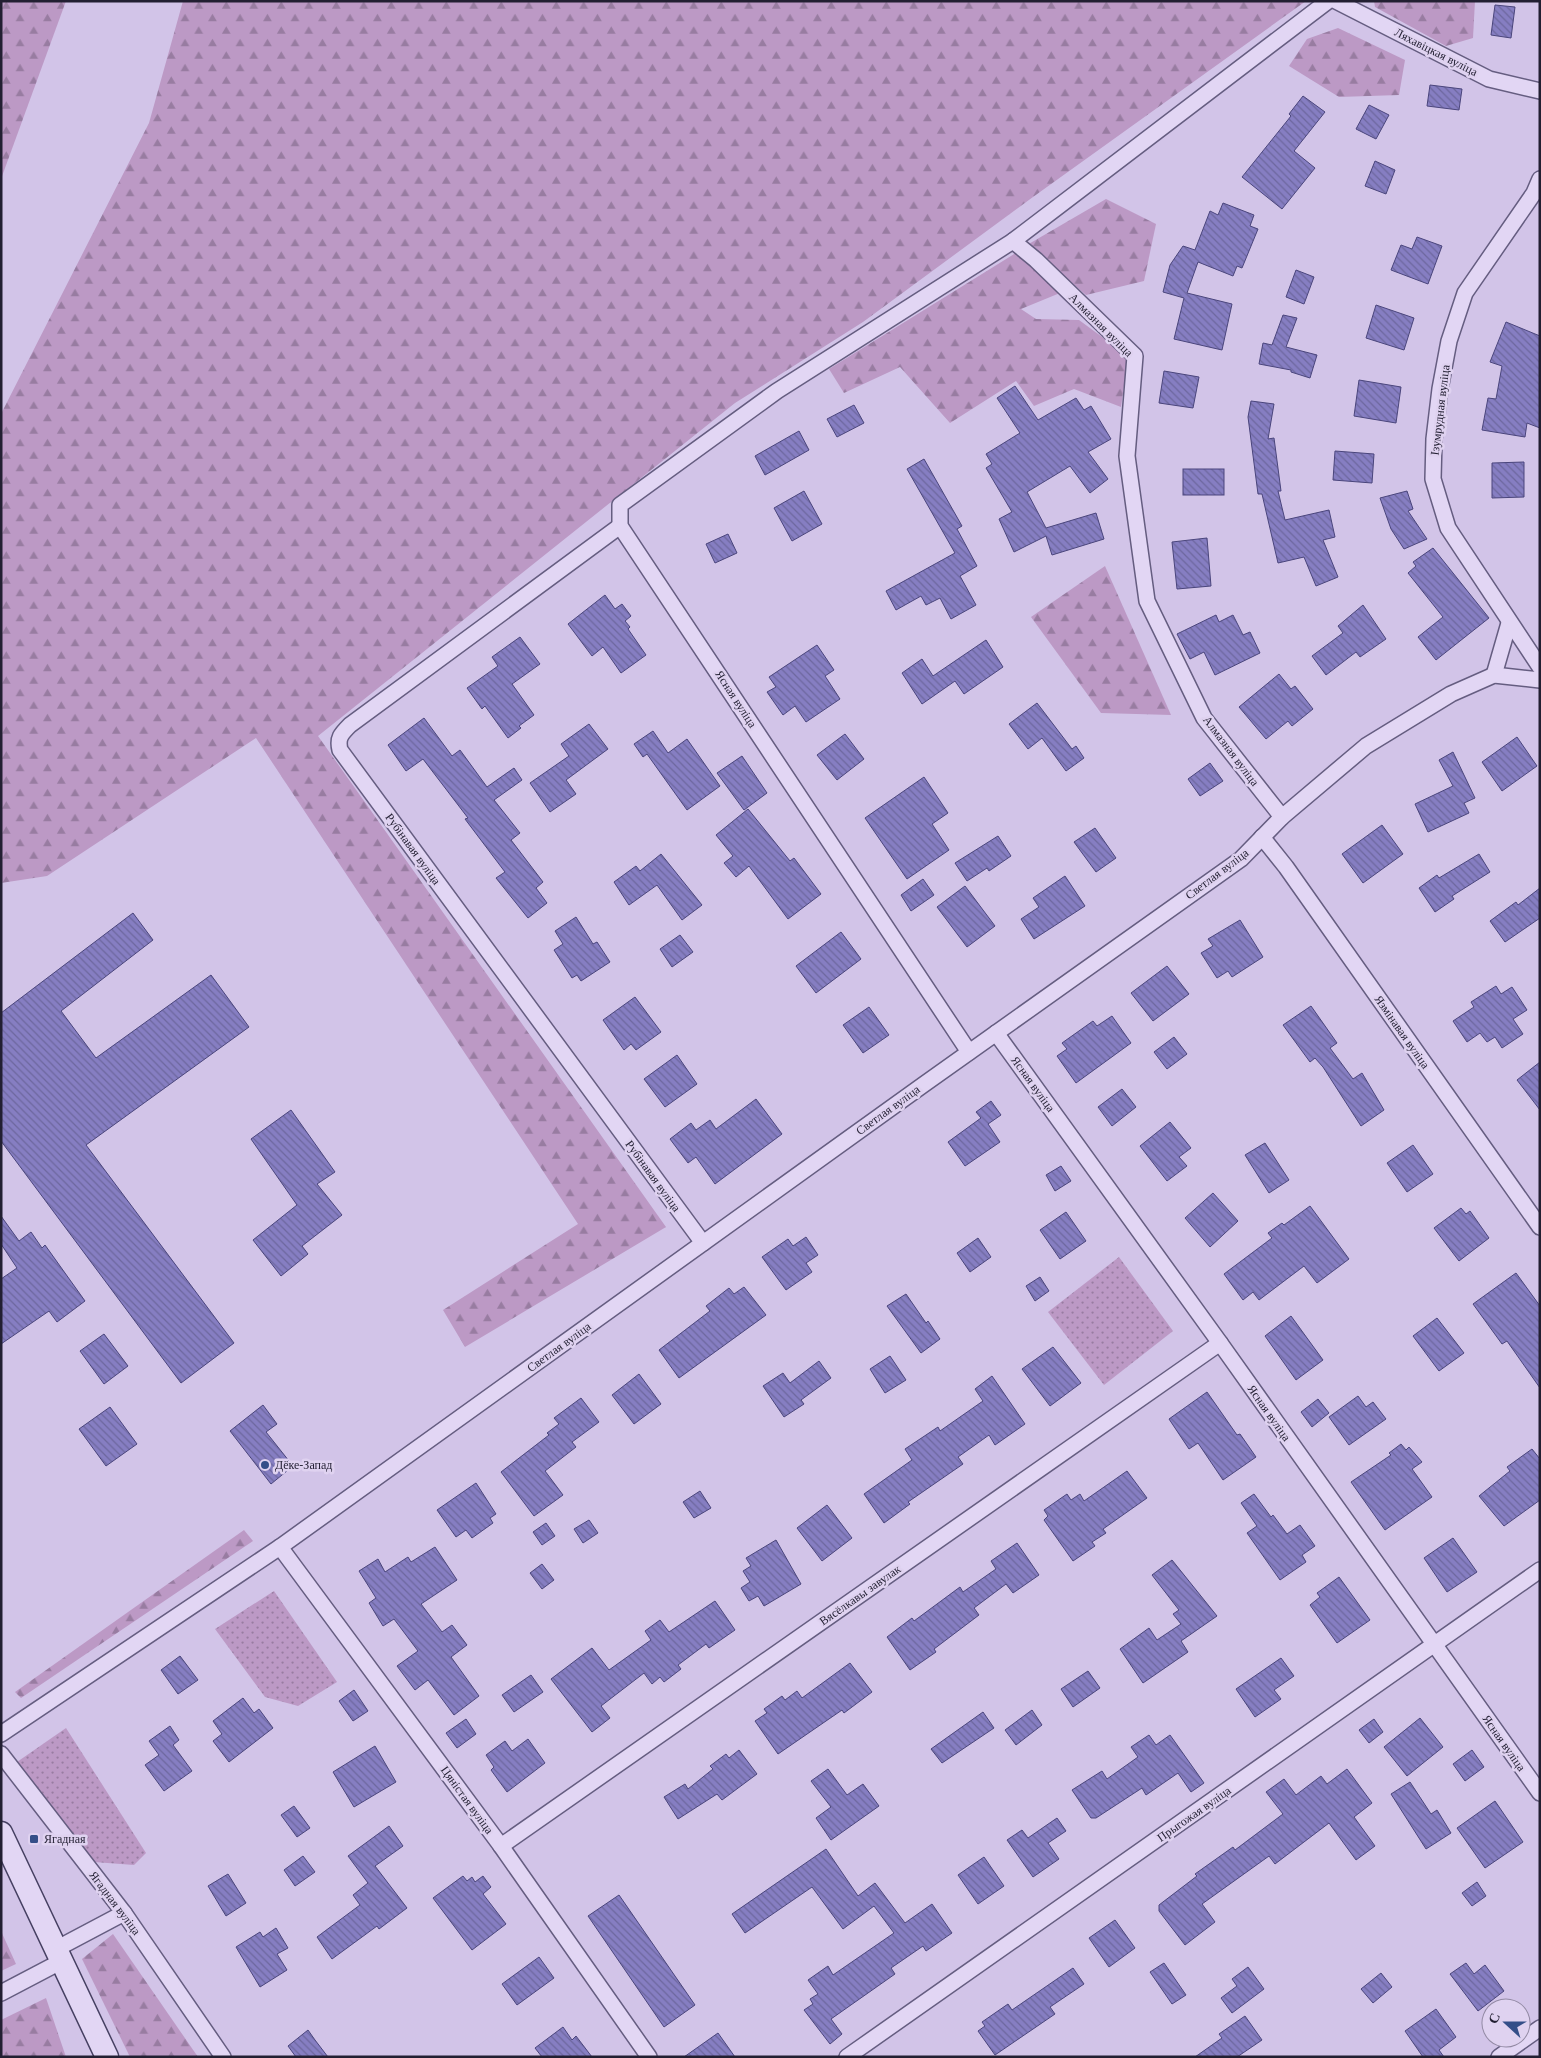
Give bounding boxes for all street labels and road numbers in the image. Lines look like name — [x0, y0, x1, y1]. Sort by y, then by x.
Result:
street label: Ляхавіцкая вуліца — [1392, 25, 1481, 79]
street label: Алмазная вуліца — [1066, 290, 1136, 360]
street label: Ізумрудная вуліца — [1427, 363, 1453, 456]
street label: Ясная вуліца — [712, 668, 760, 731]
street label: Алмазная вуліца — [1200, 713, 1262, 789]
street label: Рубінавая вуліца — [382, 811, 444, 888]
street label: Светлая вуліца — [1183, 845, 1252, 902]
street label: Язмінавая вуліца — [1371, 993, 1433, 1072]
street label: Ясная вуліца — [1008, 1053, 1058, 1115]
street label: Светлая вуліца — [853, 1082, 923, 1138]
street label: Рубінавая вуліца — [622, 1138, 684, 1215]
street label: Светлая вуліца — [524, 1319, 594, 1375]
street label: Ясная вуліца — [1245, 1382, 1294, 1444]
street label: Вясёлкавы завулак — [817, 1562, 903, 1628]
street label: Ясная вуліца — [1480, 1712, 1529, 1774]
street label: Цяністая вуліца — [438, 1763, 497, 1837]
street label: Прыгожая вуліца — [1154, 1783, 1234, 1845]
street label: Ягадная вуліца — [86, 1868, 144, 1938]

